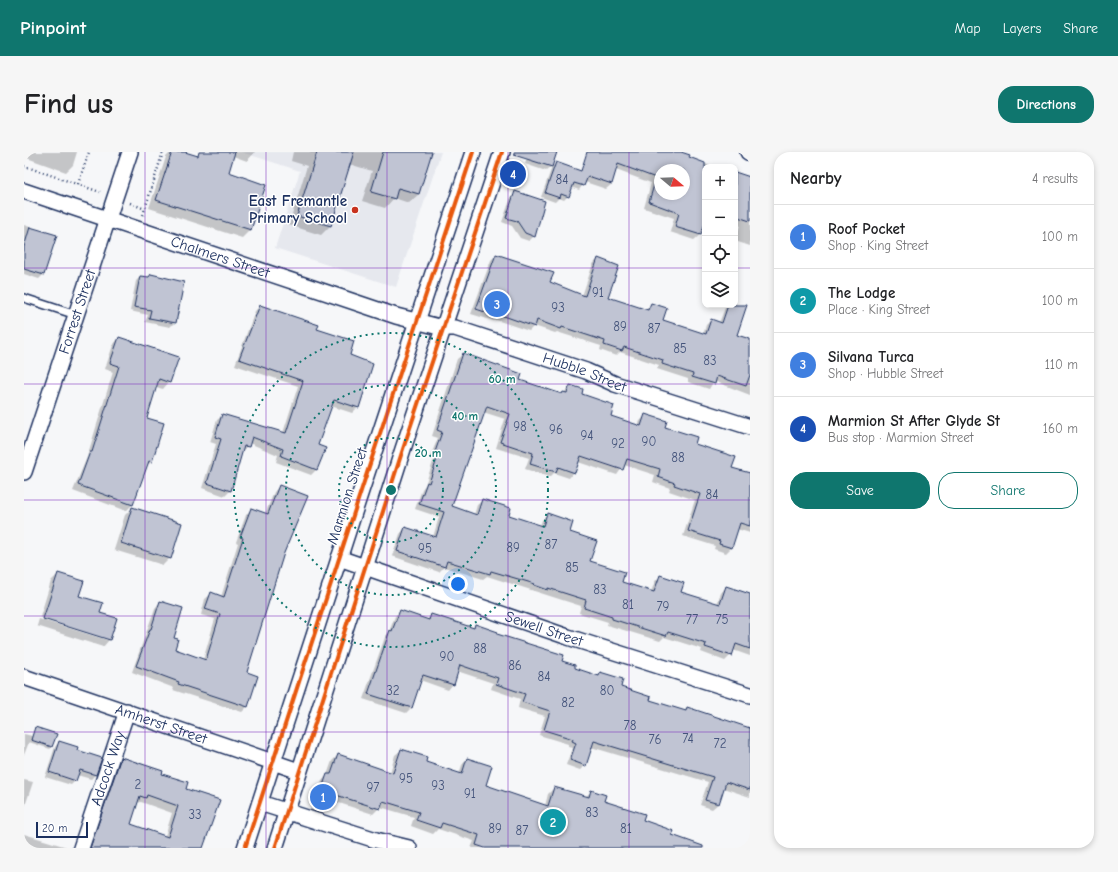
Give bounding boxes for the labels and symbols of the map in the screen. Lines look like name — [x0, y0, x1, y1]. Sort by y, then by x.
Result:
pin: 4 — [500, 159, 526, 189]
north arrow — [654, 164, 690, 200]
house number: 84 — [556, 172, 569, 187]
place label: East Fremantle Primary School — [249, 192, 347, 227]
marker: East Fremantle Primary School — [350, 205, 360, 215]
street label: Chalmers Street — [169, 232, 273, 282]
street label: Forrest Street — [55, 266, 100, 356]
house number: 91 — [592, 285, 604, 300]
pin: 3 — [484, 289, 510, 319]
house number: 93 — [551, 300, 565, 315]
house number: 89 — [613, 319, 627, 334]
house number: 87 — [648, 321, 660, 336]
house number: 85 — [673, 341, 687, 356]
street label: Hubble Street — [541, 348, 629, 396]
house number: 83 — [703, 353, 717, 368]
text: 60 m — [489, 372, 515, 386]
text: 40 m — [452, 409, 478, 423]
house number: 98 — [513, 419, 527, 434]
house number: 96 — [549, 422, 563, 437]
house number: 94 — [580, 428, 594, 443]
house number: 90 — [642, 434, 656, 449]
house number: 92 — [611, 436, 625, 451]
street label: Marmion Street — [323, 445, 371, 547]
text: 20 m — [415, 446, 441, 460]
house number: 88 — [671, 450, 685, 465]
centre of rings — [384, 483, 398, 497]
house number: 84 — [706, 487, 719, 502]
house number: 87 — [545, 537, 557, 552]
house number: 89 — [506, 540, 520, 555]
house number: 95 — [418, 541, 432, 556]
house number: 85 — [565, 560, 579, 575]
your location — [448, 574, 468, 594]
house number: 83 — [593, 582, 607, 597]
house number: 81 — [622, 597, 634, 612]
house number: 79 — [656, 599, 670, 614]
street label: Sewell Street — [503, 607, 586, 650]
house number: 77 — [686, 612, 698, 627]
house number: 75 — [715, 612, 729, 627]
house number: 88 — [473, 641, 487, 656]
house number: 90 — [440, 649, 454, 664]
house number: 86 — [508, 658, 522, 673]
house number: 84 — [538, 669, 551, 684]
house number: 32 — [386, 683, 400, 698]
house number: 80 — [600, 683, 614, 698]
house number: 82 — [561, 695, 575, 710]
street label: Amherst Street — [113, 700, 210, 748]
house number: 78 — [624, 718, 637, 733]
street label: Adcock Way — [87, 728, 129, 808]
house number: 74 — [682, 731, 694, 746]
house number: 76 — [648, 732, 662, 747]
house number: 72 — [714, 736, 727, 751]
house number: 95 — [399, 771, 413, 786]
house number: 2 — [135, 777, 142, 792]
house number: 93 — [431, 778, 445, 793]
house number: 97 — [366, 780, 380, 795]
pin: 1 — [310, 782, 336, 812]
house number: 91 — [464, 786, 476, 801]
house number: 83 — [585, 805, 599, 820]
house number: 33 — [188, 807, 202, 822]
pin: 2 — [540, 807, 566, 837]
scale bar — [36, 820, 88, 839]
house number: 89 — [488, 821, 502, 836]
house number: 81 — [620, 821, 632, 836]
house number: 87 — [516, 823, 528, 838]

